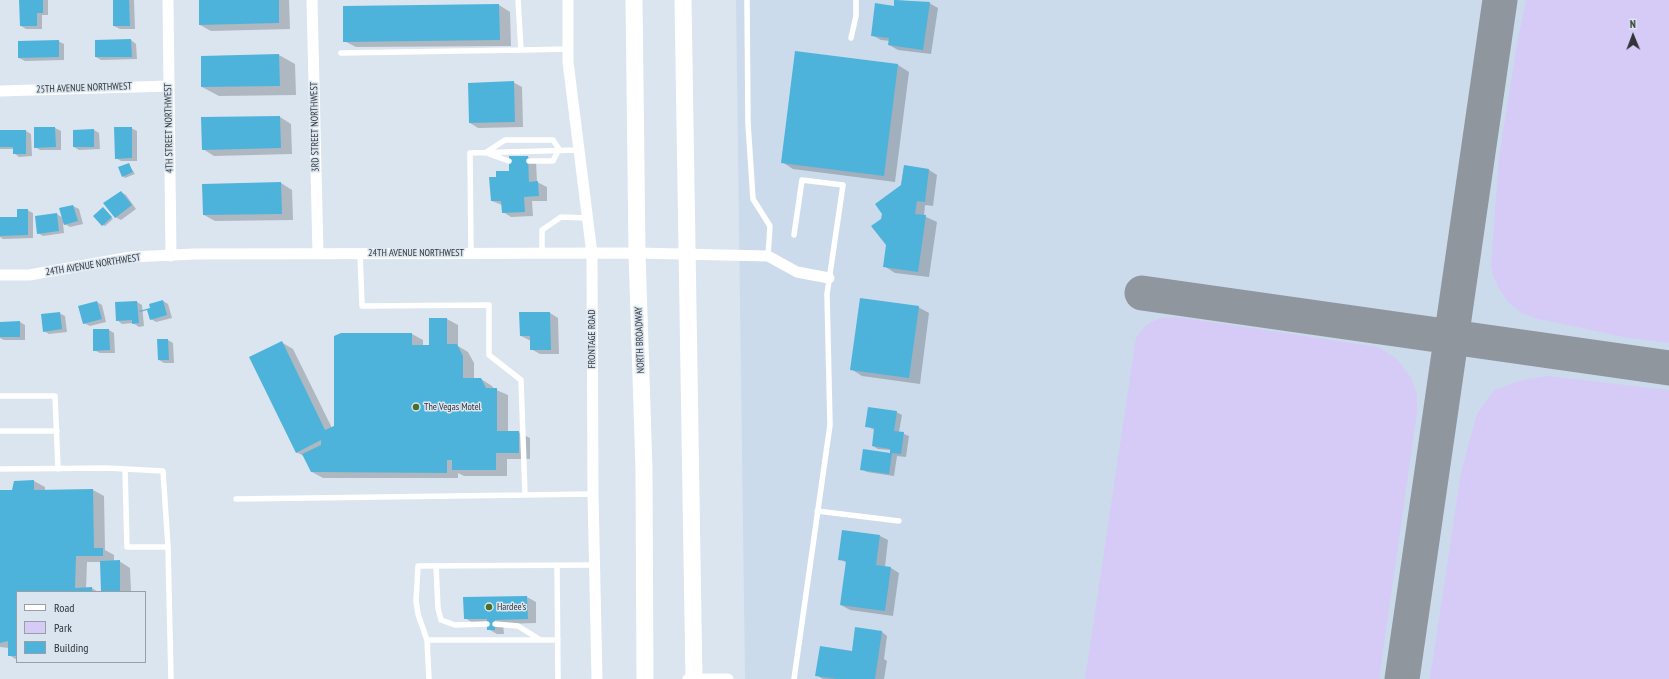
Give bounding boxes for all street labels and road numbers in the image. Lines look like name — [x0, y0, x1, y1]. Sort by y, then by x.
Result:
street label: 25TH AVENUE NORTHWEST — [36, 80, 132, 96]
street label: 3RD STREET NORTHWEST — [308, 82, 322, 172]
street label: 4TH STREET NORTHWEST — [162, 83, 176, 173]
street label: 24TH AVENUE NORTHWEST — [368, 247, 464, 259]
street label: 24TH AVENUE NORTHWEST — [45, 252, 141, 278]
street label: NORTH BROADWAY — [633, 306, 647, 374]
street label: FRONTAGE ROAD — [586, 309, 598, 369]

